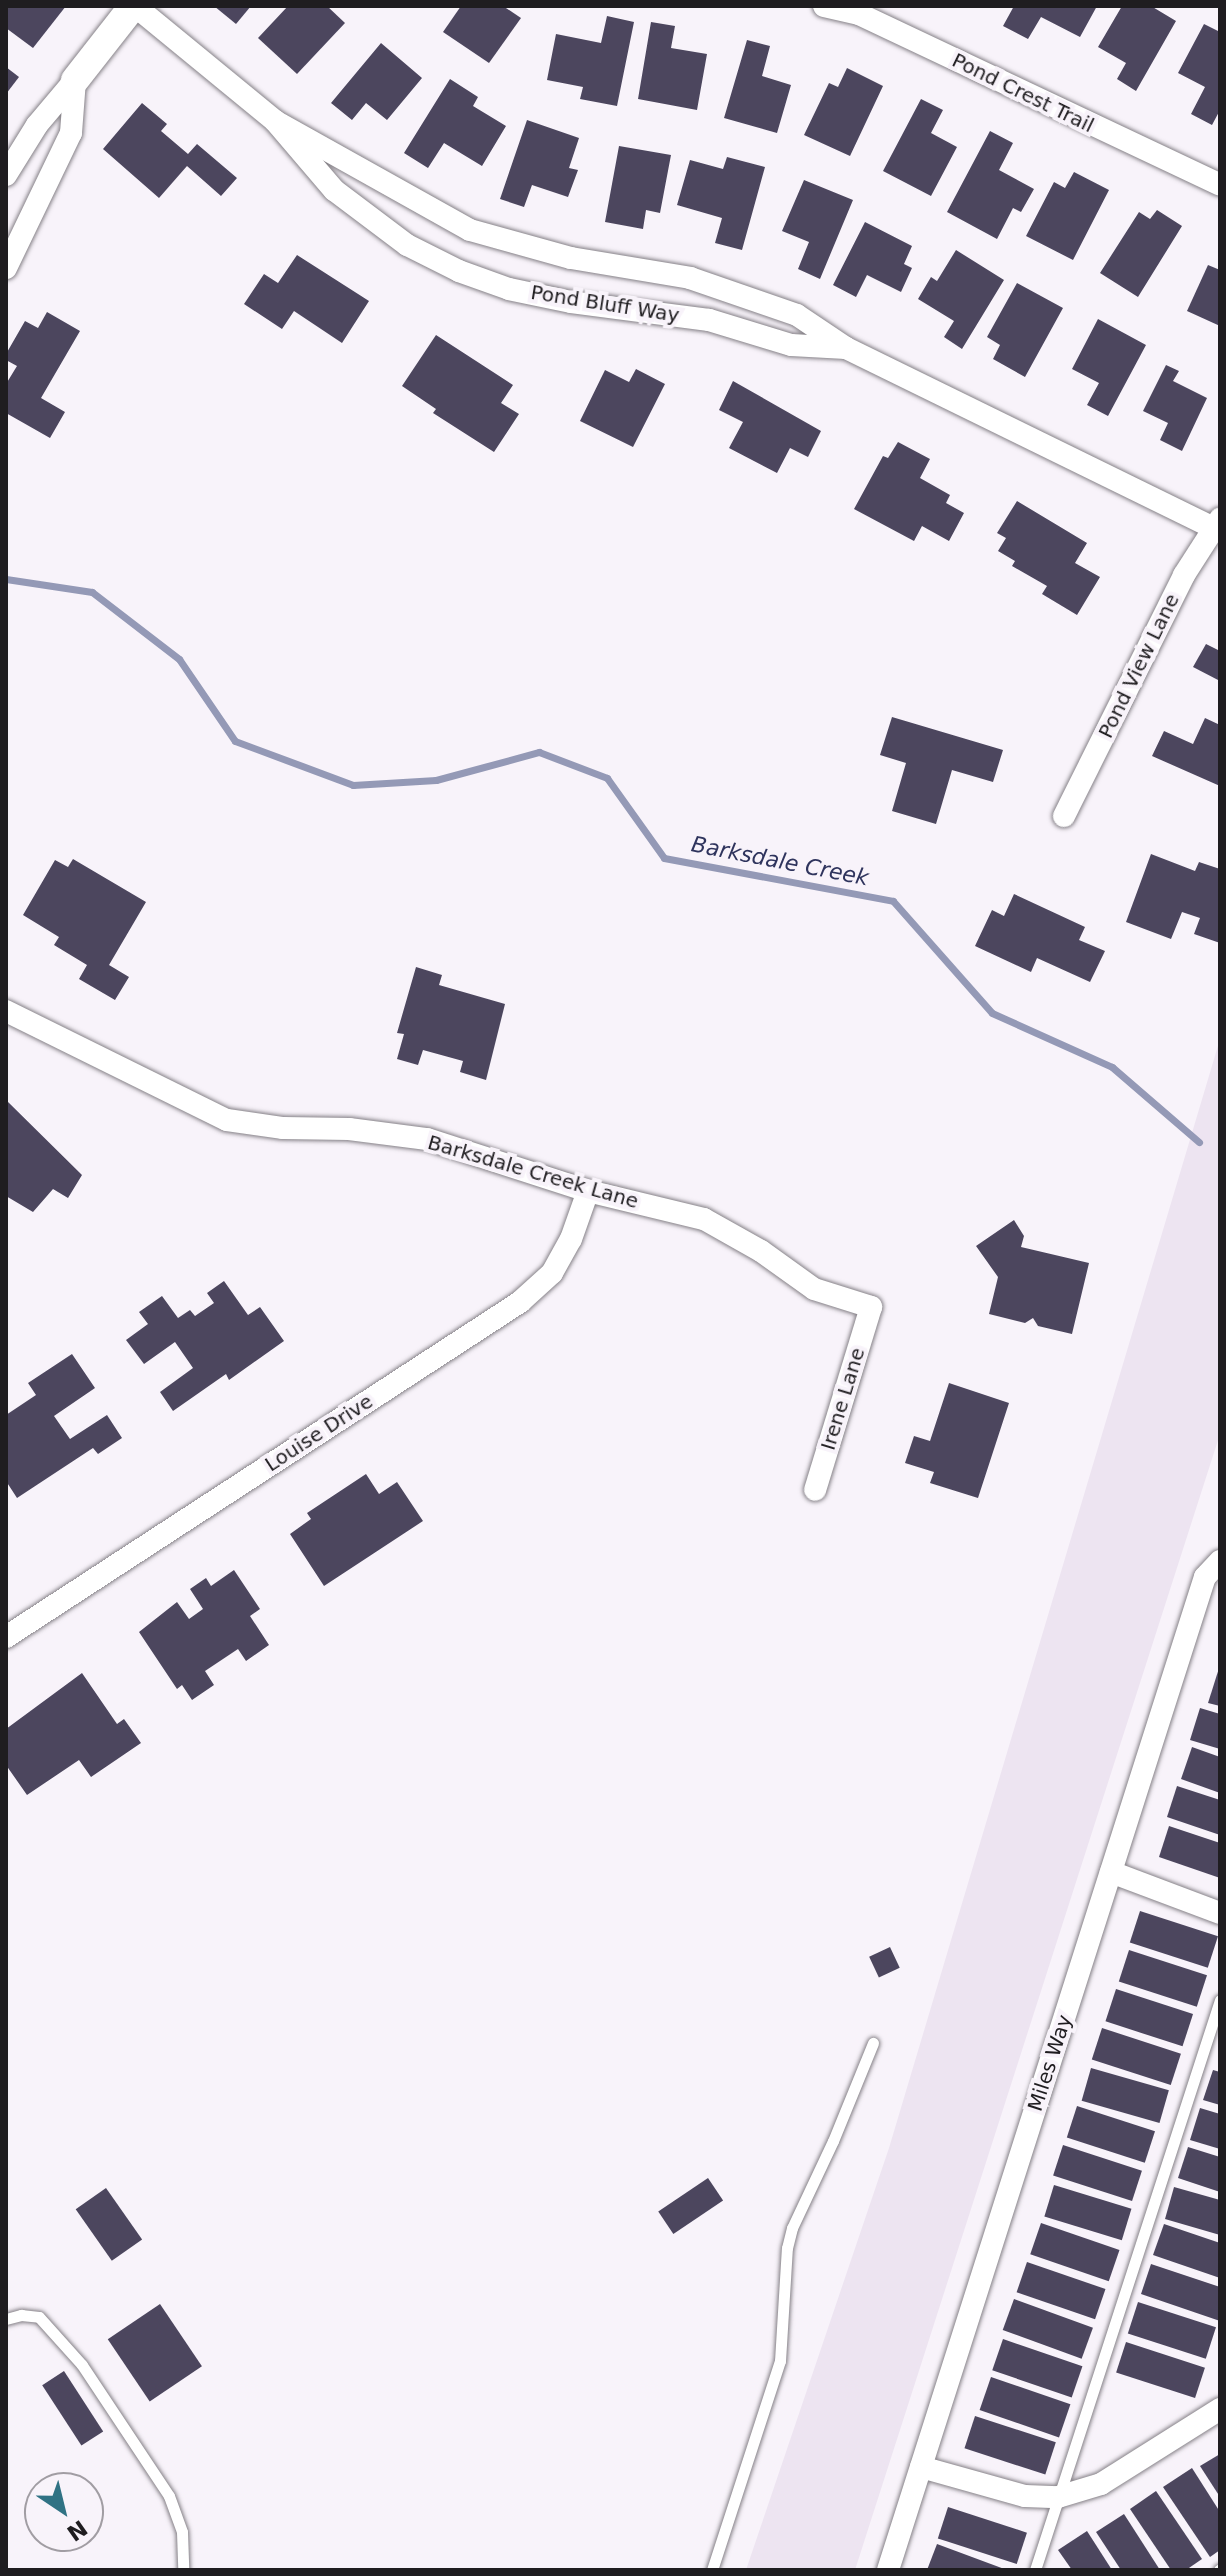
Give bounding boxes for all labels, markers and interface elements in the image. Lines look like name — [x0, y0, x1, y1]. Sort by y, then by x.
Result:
street label: Pond Crest Trail — [948, 48, 1098, 138]
street label: Pond Bluff Way — [529, 280, 681, 328]
street label: Pond View Lane — [1094, 590, 1184, 742]
water label: Barksdale Creek — [689, 831, 871, 891]
street label: Barksdale Creek Lane — [425, 1130, 641, 1214]
street label: Irene Lane — [816, 1345, 870, 1453]
street label: Louise Drive — [261, 1389, 377, 1477]
street label: Miles Way — [1023, 2012, 1077, 2114]
north arrow — [24, 2472, 104, 2552]
text: N — [62, 2515, 92, 2546]

